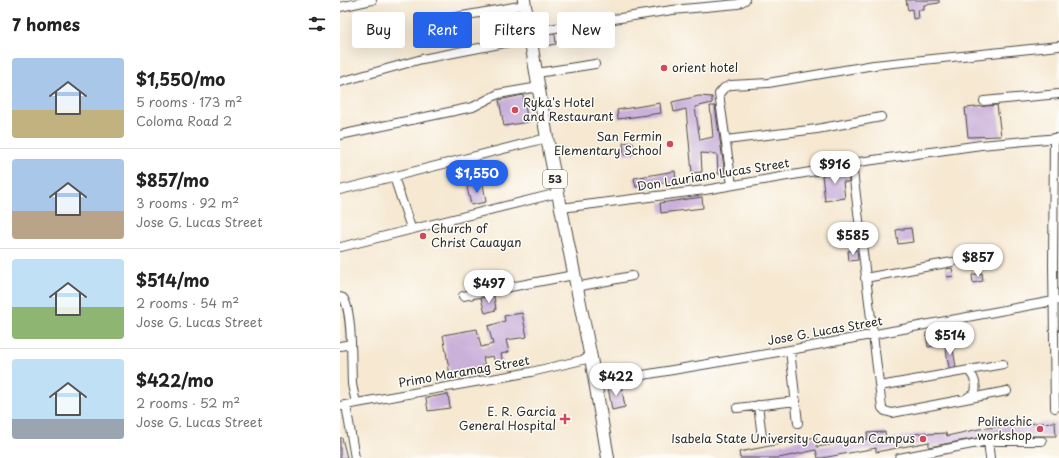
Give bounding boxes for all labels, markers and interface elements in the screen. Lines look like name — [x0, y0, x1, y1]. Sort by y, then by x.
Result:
text: 7 homes — [12, 11, 80, 37]
chip: Buy — [352, 12, 405, 48]
chip: Rent — [413, 12, 472, 48]
chip: Filters — [480, 12, 549, 48]
chip: New — [557, 12, 615, 48]
icon: filters — [306, 13, 328, 35]
place label: orient hotel — [672, 58, 738, 76]
marker: orient hotel — [659, 63, 669, 73]
text: $1,550/mo — [136, 66, 225, 92]
icon: home — [44, 74, 92, 122]
text: 5 rooms · 173 m² — [136, 92, 242, 111]
place label: Ryka's Hotel and Restaurant — [523, 93, 613, 125]
marker: Ryka's Hotel and Restaurant — [510, 105, 520, 115]
text: Coloma Road 2 — [136, 111, 232, 130]
place label: San Fermin Elementary School — [554, 127, 662, 159]
marker: San Fermin Elementary School — [665, 139, 675, 149]
pin: $916 — [811, 151, 859, 185]
street label: Don Lauriano Lucas Street — [635, 153, 791, 195]
text: $916 — [819, 154, 851, 173]
pin: $1,550 — [444, 160, 510, 194]
text: $1,550 — [455, 163, 499, 182]
text: $857/mo — [136, 167, 209, 193]
road number: 53 — [543, 170, 567, 188]
icon: home — [44, 175, 92, 223]
text: 3 rooms · 92 m² — [136, 193, 239, 212]
text: Jose G. Lucas Street — [136, 212, 262, 231]
place label: Church of Christ Cauayan — [431, 219, 522, 251]
pin: $585 — [829, 222, 877, 256]
text: $585 — [836, 225, 870, 244]
marker: Church of Christ Cauayan — [418, 231, 428, 241]
pin: $857 — [954, 244, 1002, 278]
text: $857 — [962, 247, 994, 266]
text: $514/mo — [136, 267, 209, 293]
pin: $497 — [465, 270, 513, 304]
text: $497 — [473, 273, 505, 292]
icon: home — [44, 275, 92, 323]
text: 2 rooms · 54 m² — [136, 293, 239, 312]
street label: Jose G. Lucas Street — [766, 311, 884, 349]
text: Jose G. Lucas Street — [136, 312, 262, 331]
pin: $514 — [926, 322, 974, 356]
text: $514 — [934, 325, 966, 344]
street label: Primo Maramag Street — [397, 351, 531, 391]
pin: $422 — [592, 363, 640, 397]
text: $422 — [599, 366, 633, 385]
text: $422/mo — [136, 367, 213, 393]
icon: home — [44, 375, 92, 423]
text: 2 rooms · 52 m² — [136, 393, 240, 412]
place label: E. R. Garcia General Hospital — [459, 402, 557, 434]
text: Jose G. Lucas Street — [136, 412, 262, 431]
place label: Politechic workshop — [977, 412, 1032, 444]
marker: E. R. Garcia General Hospital — [559, 413, 571, 425]
marker: Politechic workshop — [1035, 424, 1045, 434]
place label: Isabela State University Cauayan Campus — [671, 429, 916, 447]
marker: Isabela State University Cauayan Campus — [918, 434, 928, 444]

